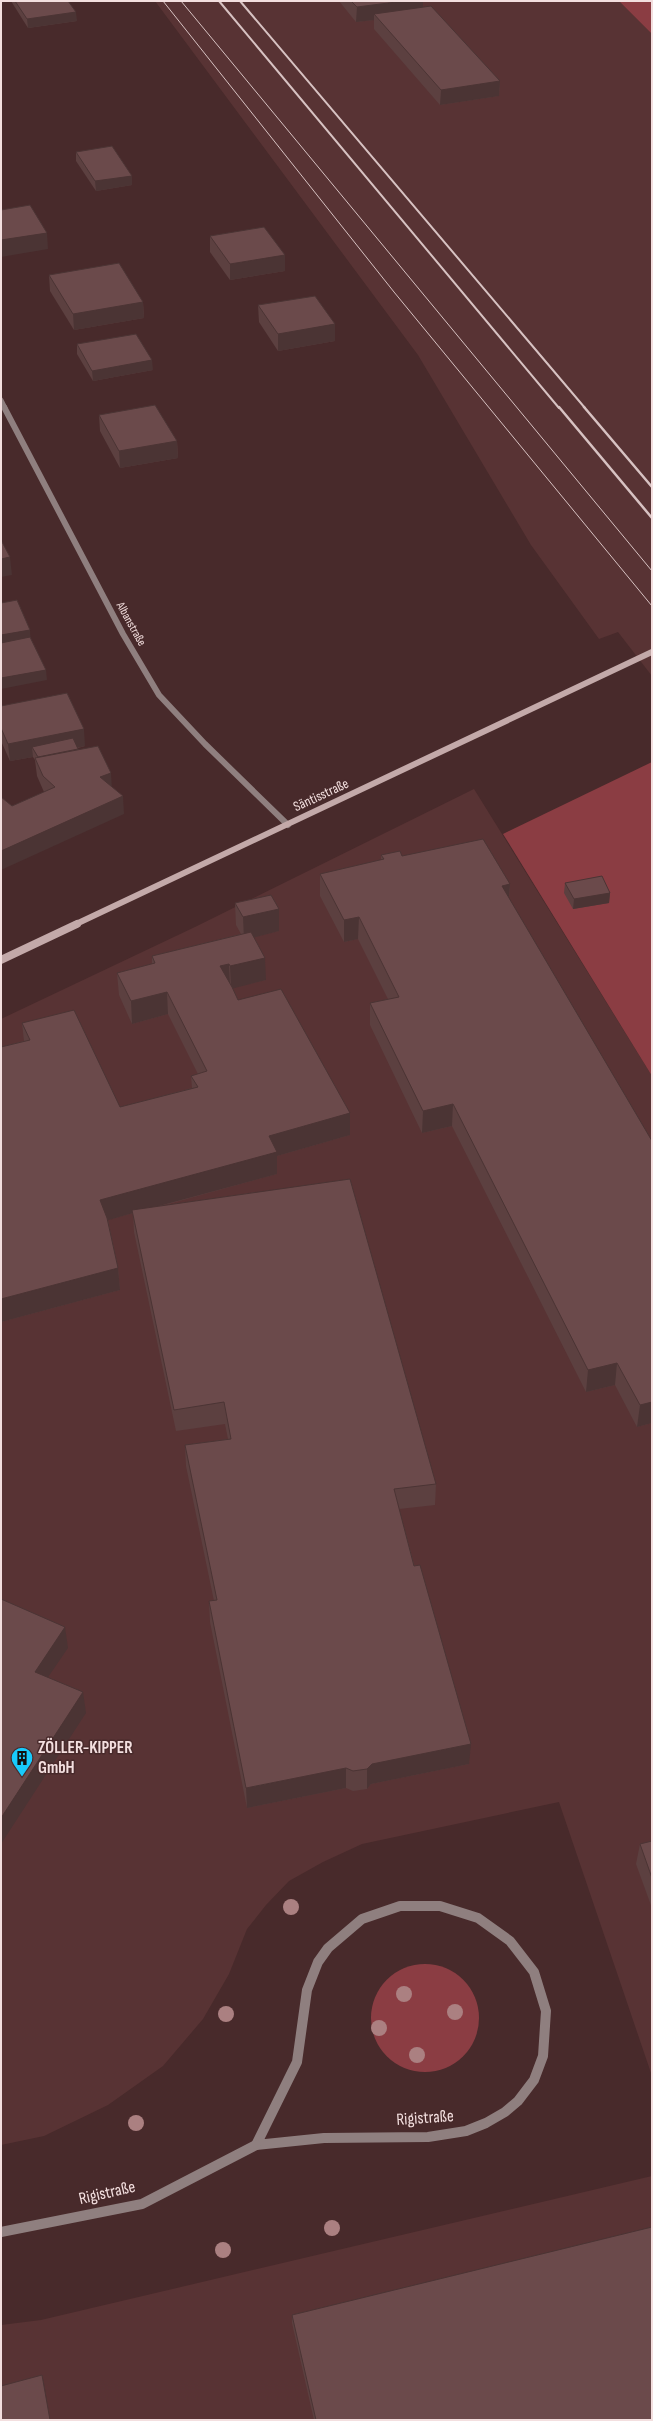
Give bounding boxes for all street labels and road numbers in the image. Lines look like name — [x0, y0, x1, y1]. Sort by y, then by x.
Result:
street label: Albanstraße — [112, 599, 149, 649]
street label: Säntisstraße — [291, 775, 351, 815]
street label: Rigistraße — [396, 2106, 454, 2130]
street label: Rigistraße — [77, 2177, 137, 2209]

